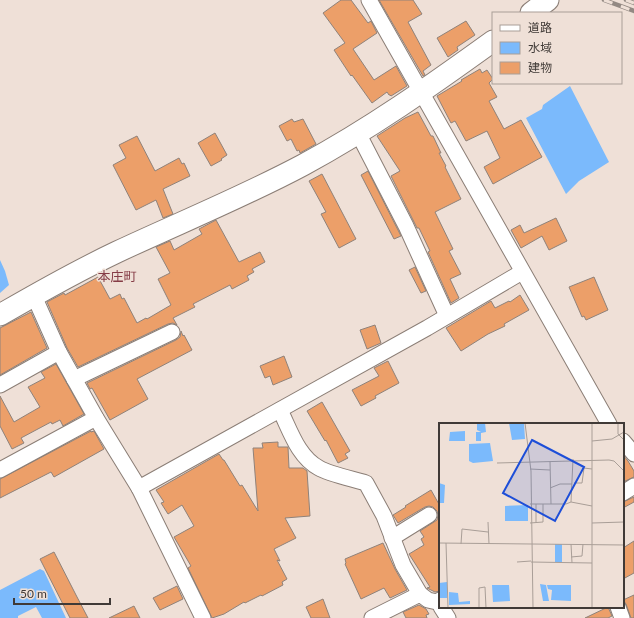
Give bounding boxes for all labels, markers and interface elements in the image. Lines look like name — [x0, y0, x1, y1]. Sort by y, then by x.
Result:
legend — [492, 12, 622, 84]
text: 道路 — [528, 20, 552, 35]
text: 水域 — [528, 40, 552, 55]
text: 建物 — [528, 60, 552, 75]
district label: 本庄町 — [97, 268, 137, 284]
inset map — [439, 423, 624, 608]
scale bar — [14, 580, 110, 606]
text: 50 m — [20, 586, 47, 601]

